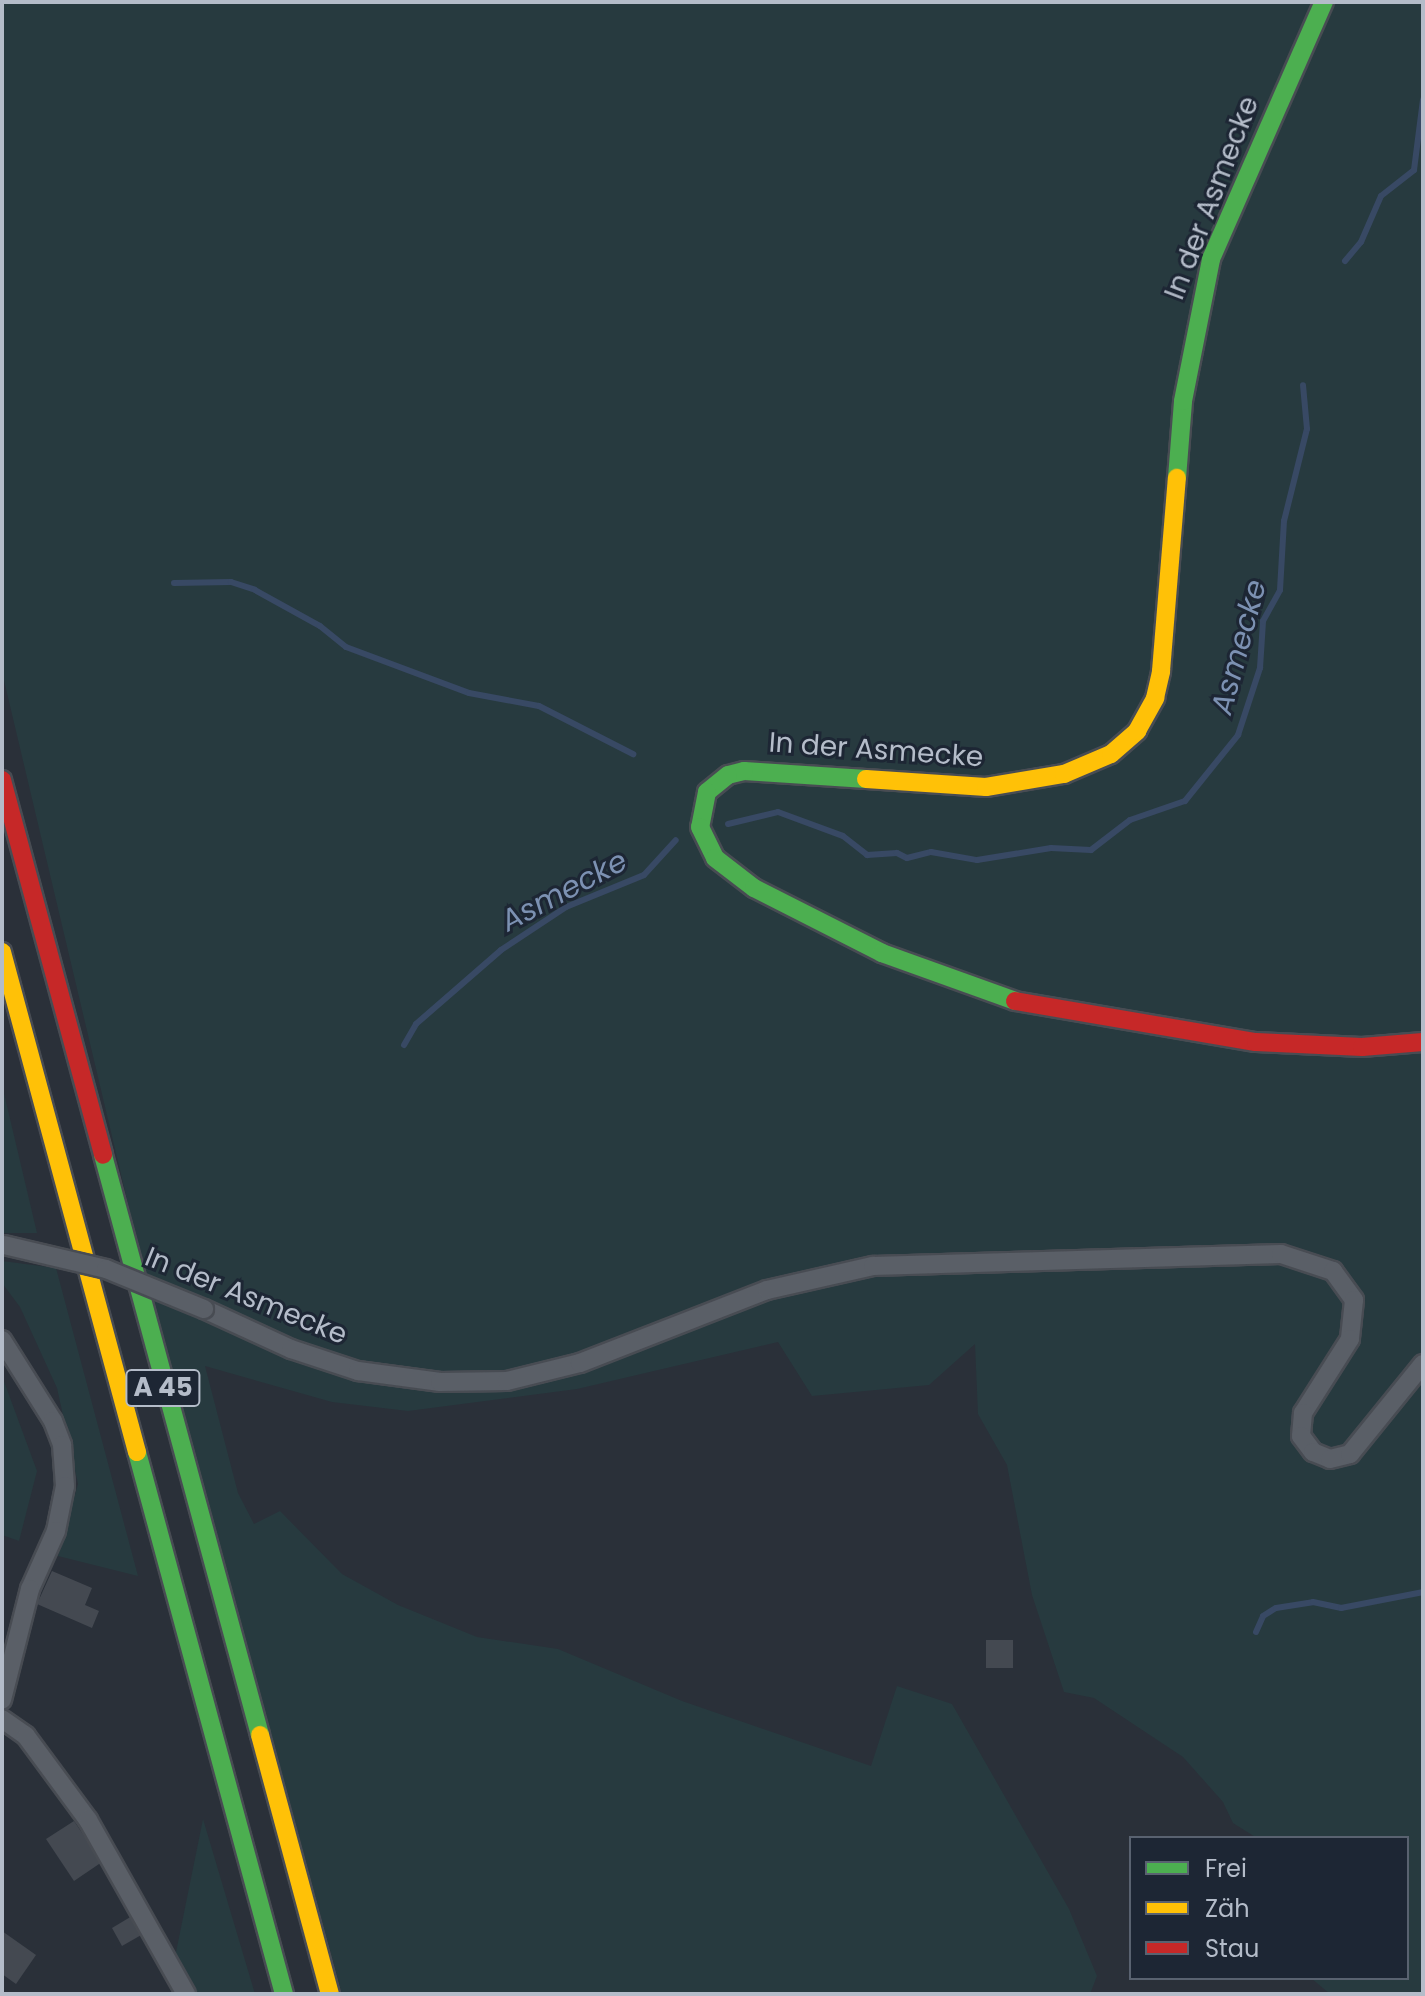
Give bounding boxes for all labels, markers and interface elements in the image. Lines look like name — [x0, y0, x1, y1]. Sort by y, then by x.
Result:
street label: In der Asmecke — [1158, 92, 1266, 304]
water label: Asmecke — [1204, 576, 1274, 718]
street label: In der Asmecke — [768, 726, 984, 774]
water label: Asmecke — [495, 843, 633, 939]
street label: In der Asmecke — [140, 1240, 352, 1352]
road number: A 45 — [125, 1366, 201, 1410]
legend — [1129, 1836, 1409, 1980]
text: Frei — [1205, 1852, 1247, 1885]
text: Zäh — [1205, 1892, 1250, 1925]
text: Stau — [1205, 1932, 1259, 1965]

